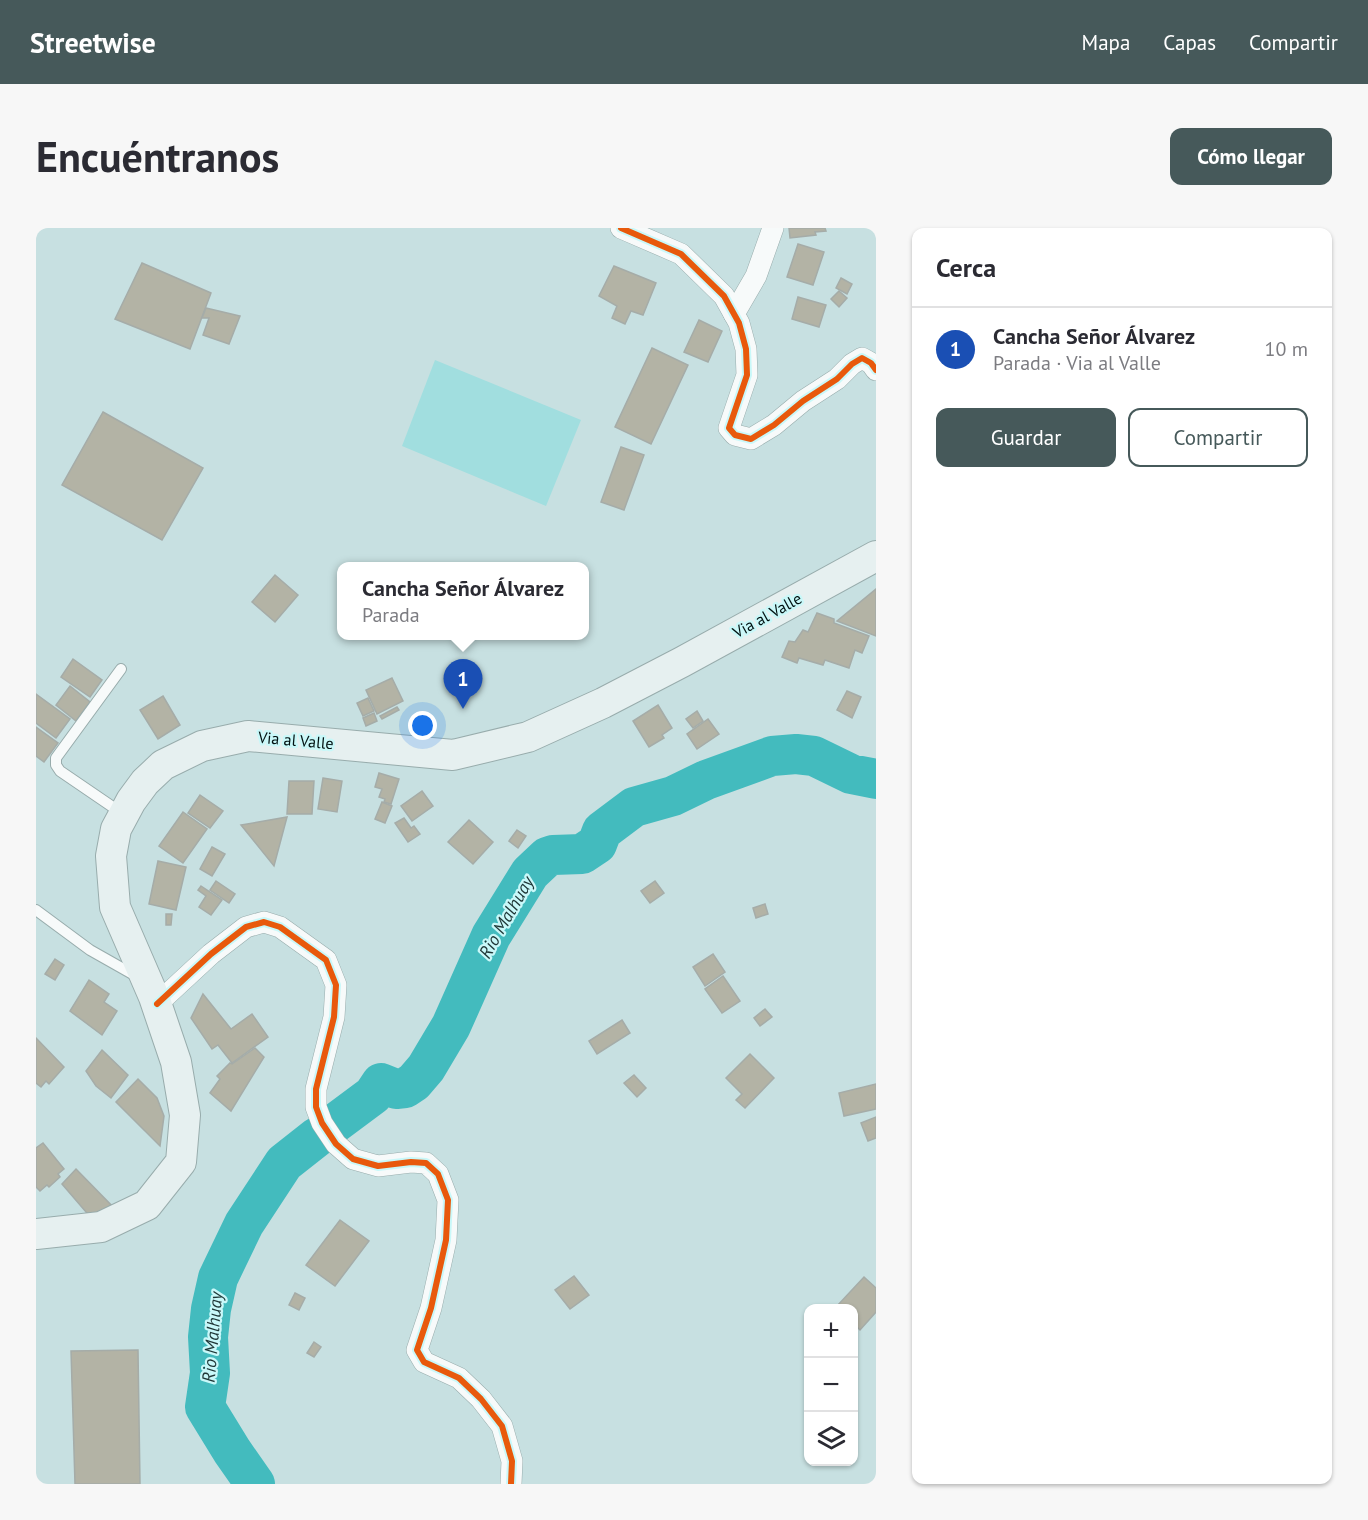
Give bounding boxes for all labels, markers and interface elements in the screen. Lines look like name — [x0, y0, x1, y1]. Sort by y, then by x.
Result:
text: Streetwise — [30, 24, 156, 61]
text: Mapa — [1082, 29, 1130, 56]
text: Capas — [1163, 29, 1216, 56]
text: Compartir — [1249, 29, 1338, 56]
button: Cómo llegar — [1170, 128, 1332, 185]
text: Encuéntranos — [36, 129, 279, 184]
text: Cerca — [936, 251, 996, 284]
text: Cancha Señor Álvarez — [993, 322, 1195, 350]
text: 1 — [950, 336, 961, 362]
text: 10 m — [1265, 336, 1308, 362]
text: Parada · Via al Valle — [993, 350, 1161, 376]
button: Guardar — [936, 408, 1116, 467]
button: Compartir — [1128, 408, 1308, 467]
popup — [337, 562, 589, 640]
text: Cancha Señor Álvarez — [362, 574, 564, 602]
street label: Via al Valle — [728, 588, 805, 643]
text: Parada — [362, 602, 420, 628]
pin: 1 — [444, 660, 482, 709]
your location — [408, 711, 437, 740]
street label: Via al Valle — [256, 727, 335, 753]
water label: Rio Malhuay — [473, 871, 539, 962]
water label: Rio Malhuay — [197, 1290, 228, 1383]
map controls — [804, 1304, 858, 1466]
button: + — [804, 1304, 858, 1358]
button: − — [804, 1358, 858, 1412]
button: layers — [804, 1412, 858, 1466]

